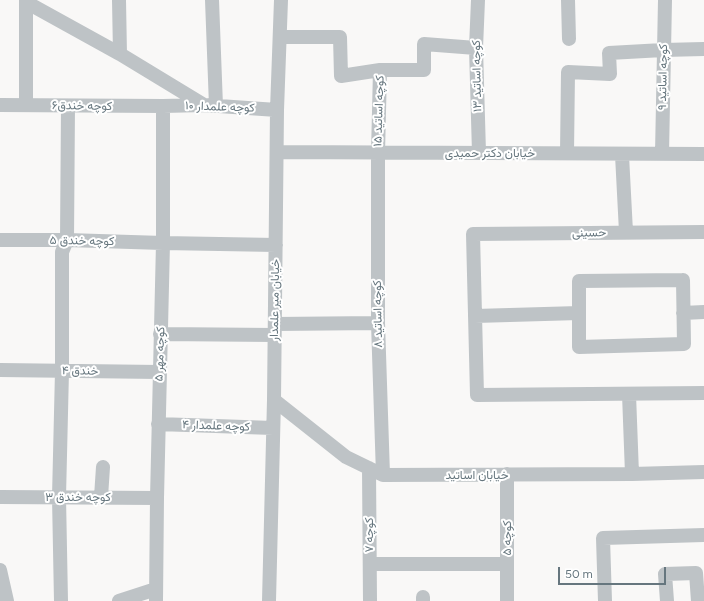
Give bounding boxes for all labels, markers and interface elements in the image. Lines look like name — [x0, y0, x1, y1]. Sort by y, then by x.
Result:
street label: کوچه اساتید ۱۳ — [469, 40, 485, 112]
street label: کوچه اساتید ۹ — [655, 44, 671, 110]
street label: کوچه اساتید ۱۵ — [371, 75, 387, 147]
street label: کوچه خندق۶ — [52, 98, 112, 114]
street label: کوچه علمدار ۱۰ — [185, 99, 255, 115]
street label: خیابان دکتر حمیدی — [445, 146, 535, 160]
street label: حسینی — [572, 226, 606, 240]
street label: کوچه خندق ۵ — [50, 233, 114, 249]
street label: خیابان میر علمدار — [267, 259, 283, 341]
street label: کوچه اساتید ۸ — [370, 280, 386, 348]
street label: کوچه مهر ۵ — [152, 326, 168, 382]
street label: خندق ۴ — [62, 363, 98, 379]
street label: کوچه علمدار ۴ — [182, 418, 250, 434]
street label: خیابان اساتید — [445, 468, 509, 482]
street label: کوچه خندق ۳ — [45, 490, 111, 504]
street label: کوچه ۷ — [362, 518, 376, 552]
street label: کوچه ۵ — [500, 521, 514, 555]
scale bar — [560, 559, 668, 585]
text: 50 m — [565, 567, 593, 581]

